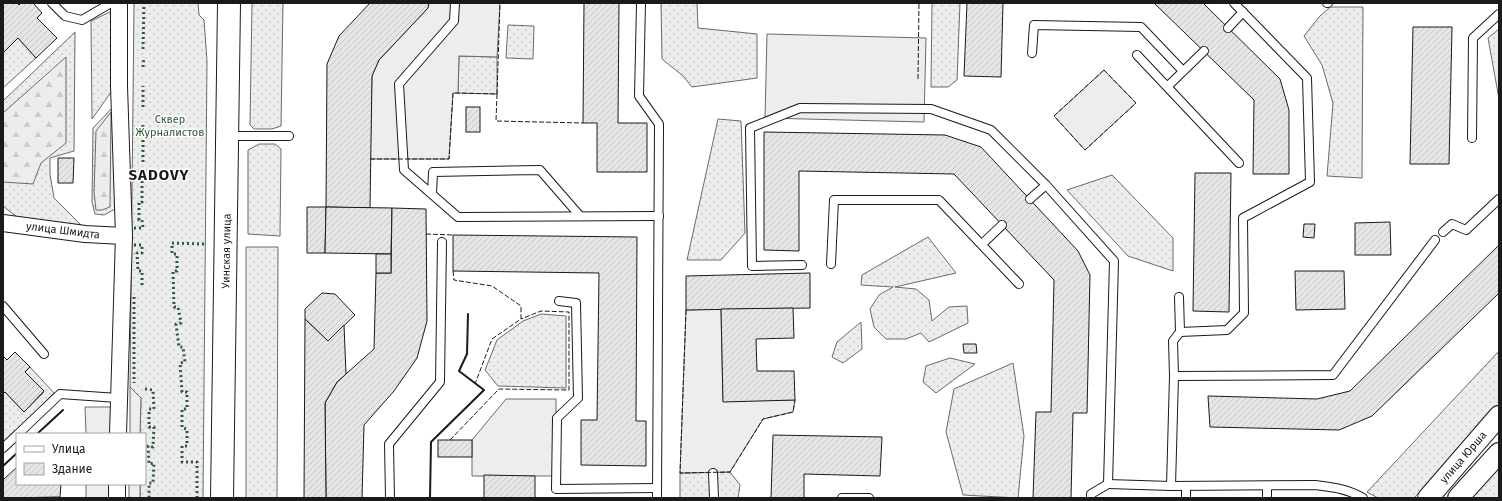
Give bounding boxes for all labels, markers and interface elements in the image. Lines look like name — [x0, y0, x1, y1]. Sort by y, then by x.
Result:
park label: Сквер Журналистов — [136, 113, 204, 139]
district label: SADOVY — [129, 166, 190, 184]
street label: Уинская улица — [219, 213, 234, 289]
street label: улица Шмидта — [25, 220, 101, 241]
street label: улица Юрша — [1437, 429, 1490, 486]
legend — [16, 433, 146, 485]
text: Улица — [52, 442, 86, 456]
text: Здание — [52, 462, 92, 476]

